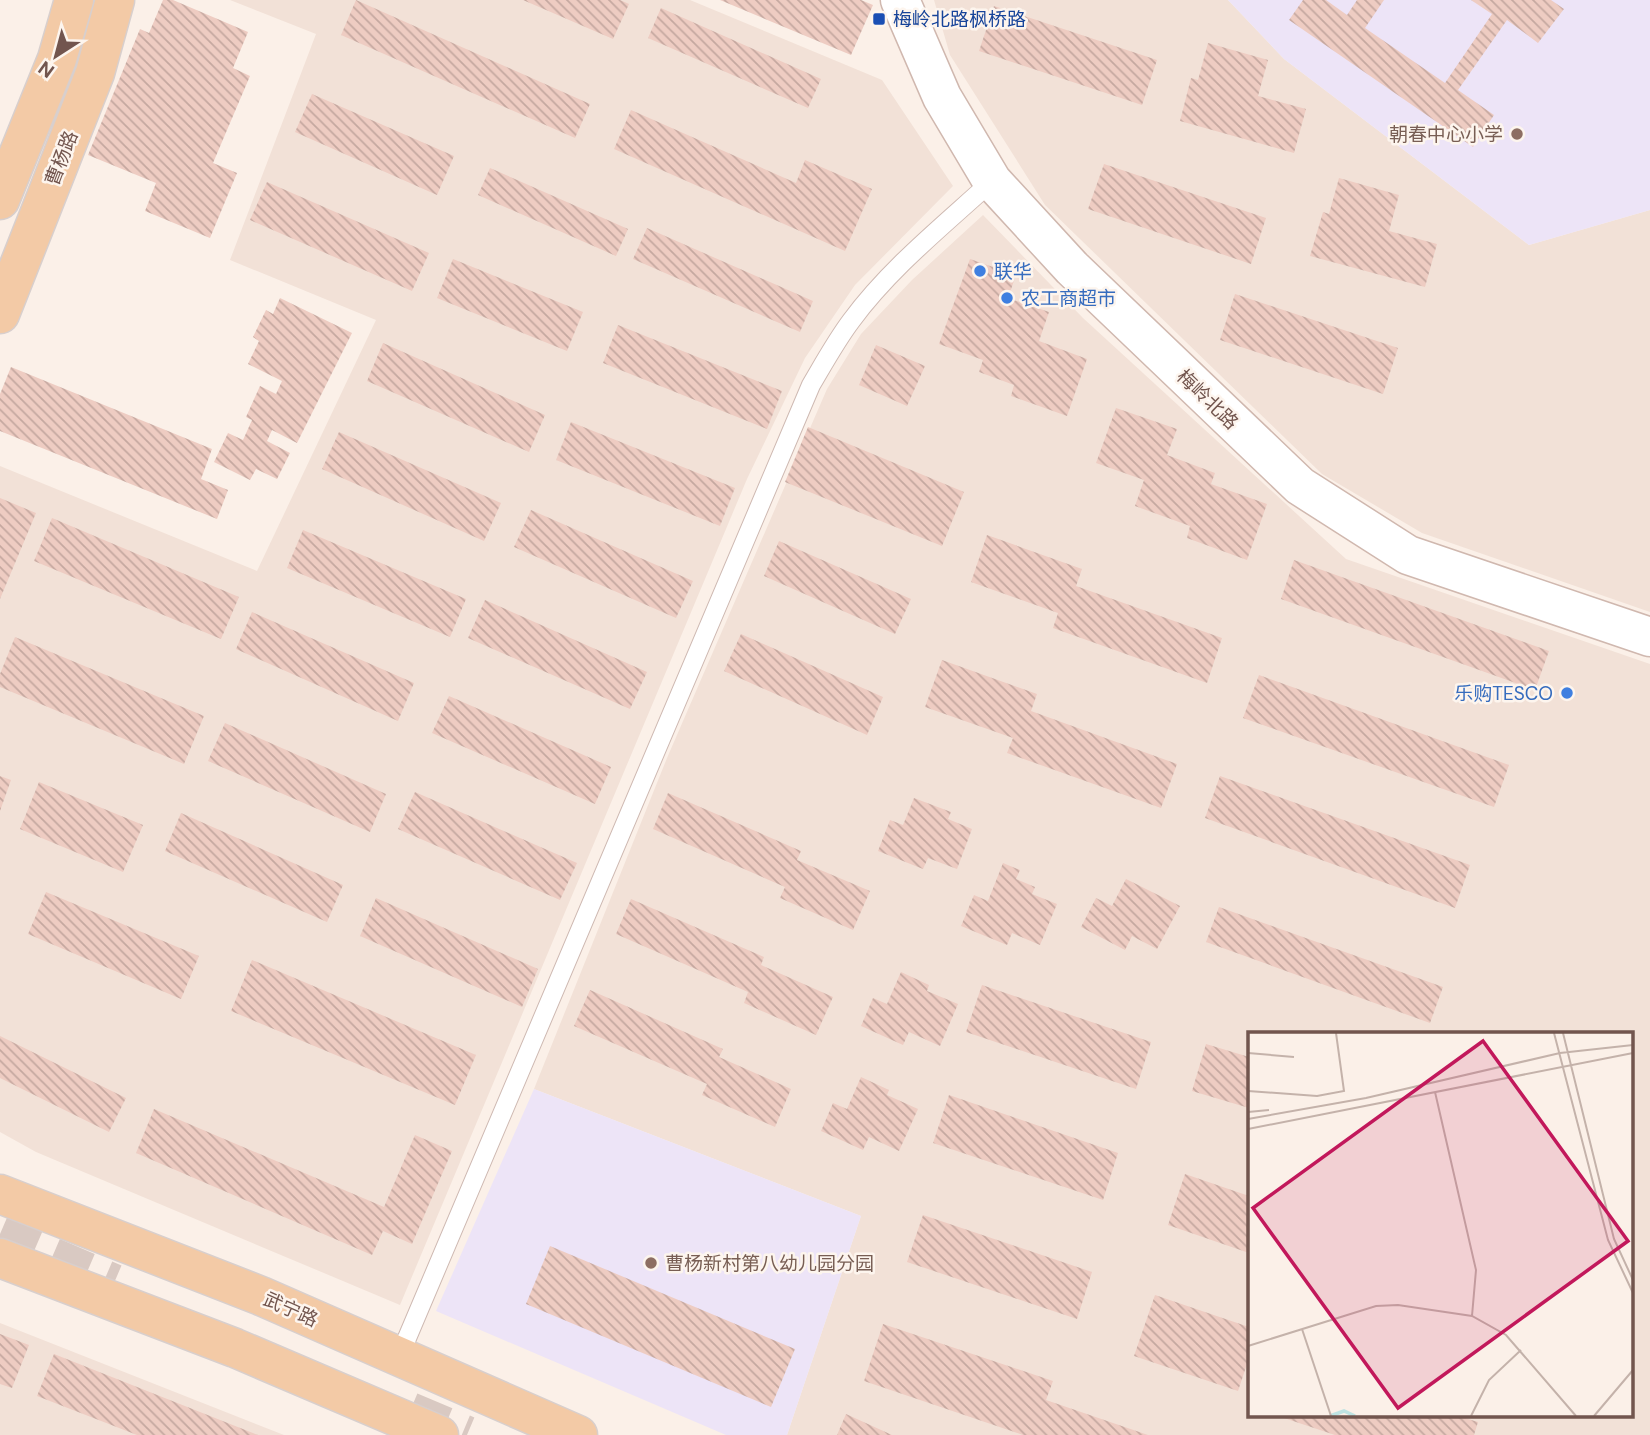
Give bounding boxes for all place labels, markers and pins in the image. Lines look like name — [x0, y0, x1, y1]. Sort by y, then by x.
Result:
place label: 梅岭北路枫桥路 — [893, 7, 1026, 32]
marker: 梅岭北路枫桥路 — [871, 11, 887, 27]
place label: 朝春中心小学 — [1389, 122, 1503, 147]
marker: 朝春中心小学 — [1509, 126, 1525, 142]
place label: 联华 — [994, 259, 1032, 284]
marker: 联华 — [972, 263, 988, 279]
place label: 农工商超市 — [1021, 286, 1116, 311]
marker: 农工商超市 — [999, 290, 1015, 306]
place label: 乐购TESCO — [1454, 681, 1553, 706]
marker: 乐购TESCO — [1559, 685, 1575, 701]
place label: 曹杨新村第八幼儿园分园 — [665, 1251, 874, 1276]
marker: 曹杨新村第八幼儿园分园 — [643, 1255, 659, 1271]

